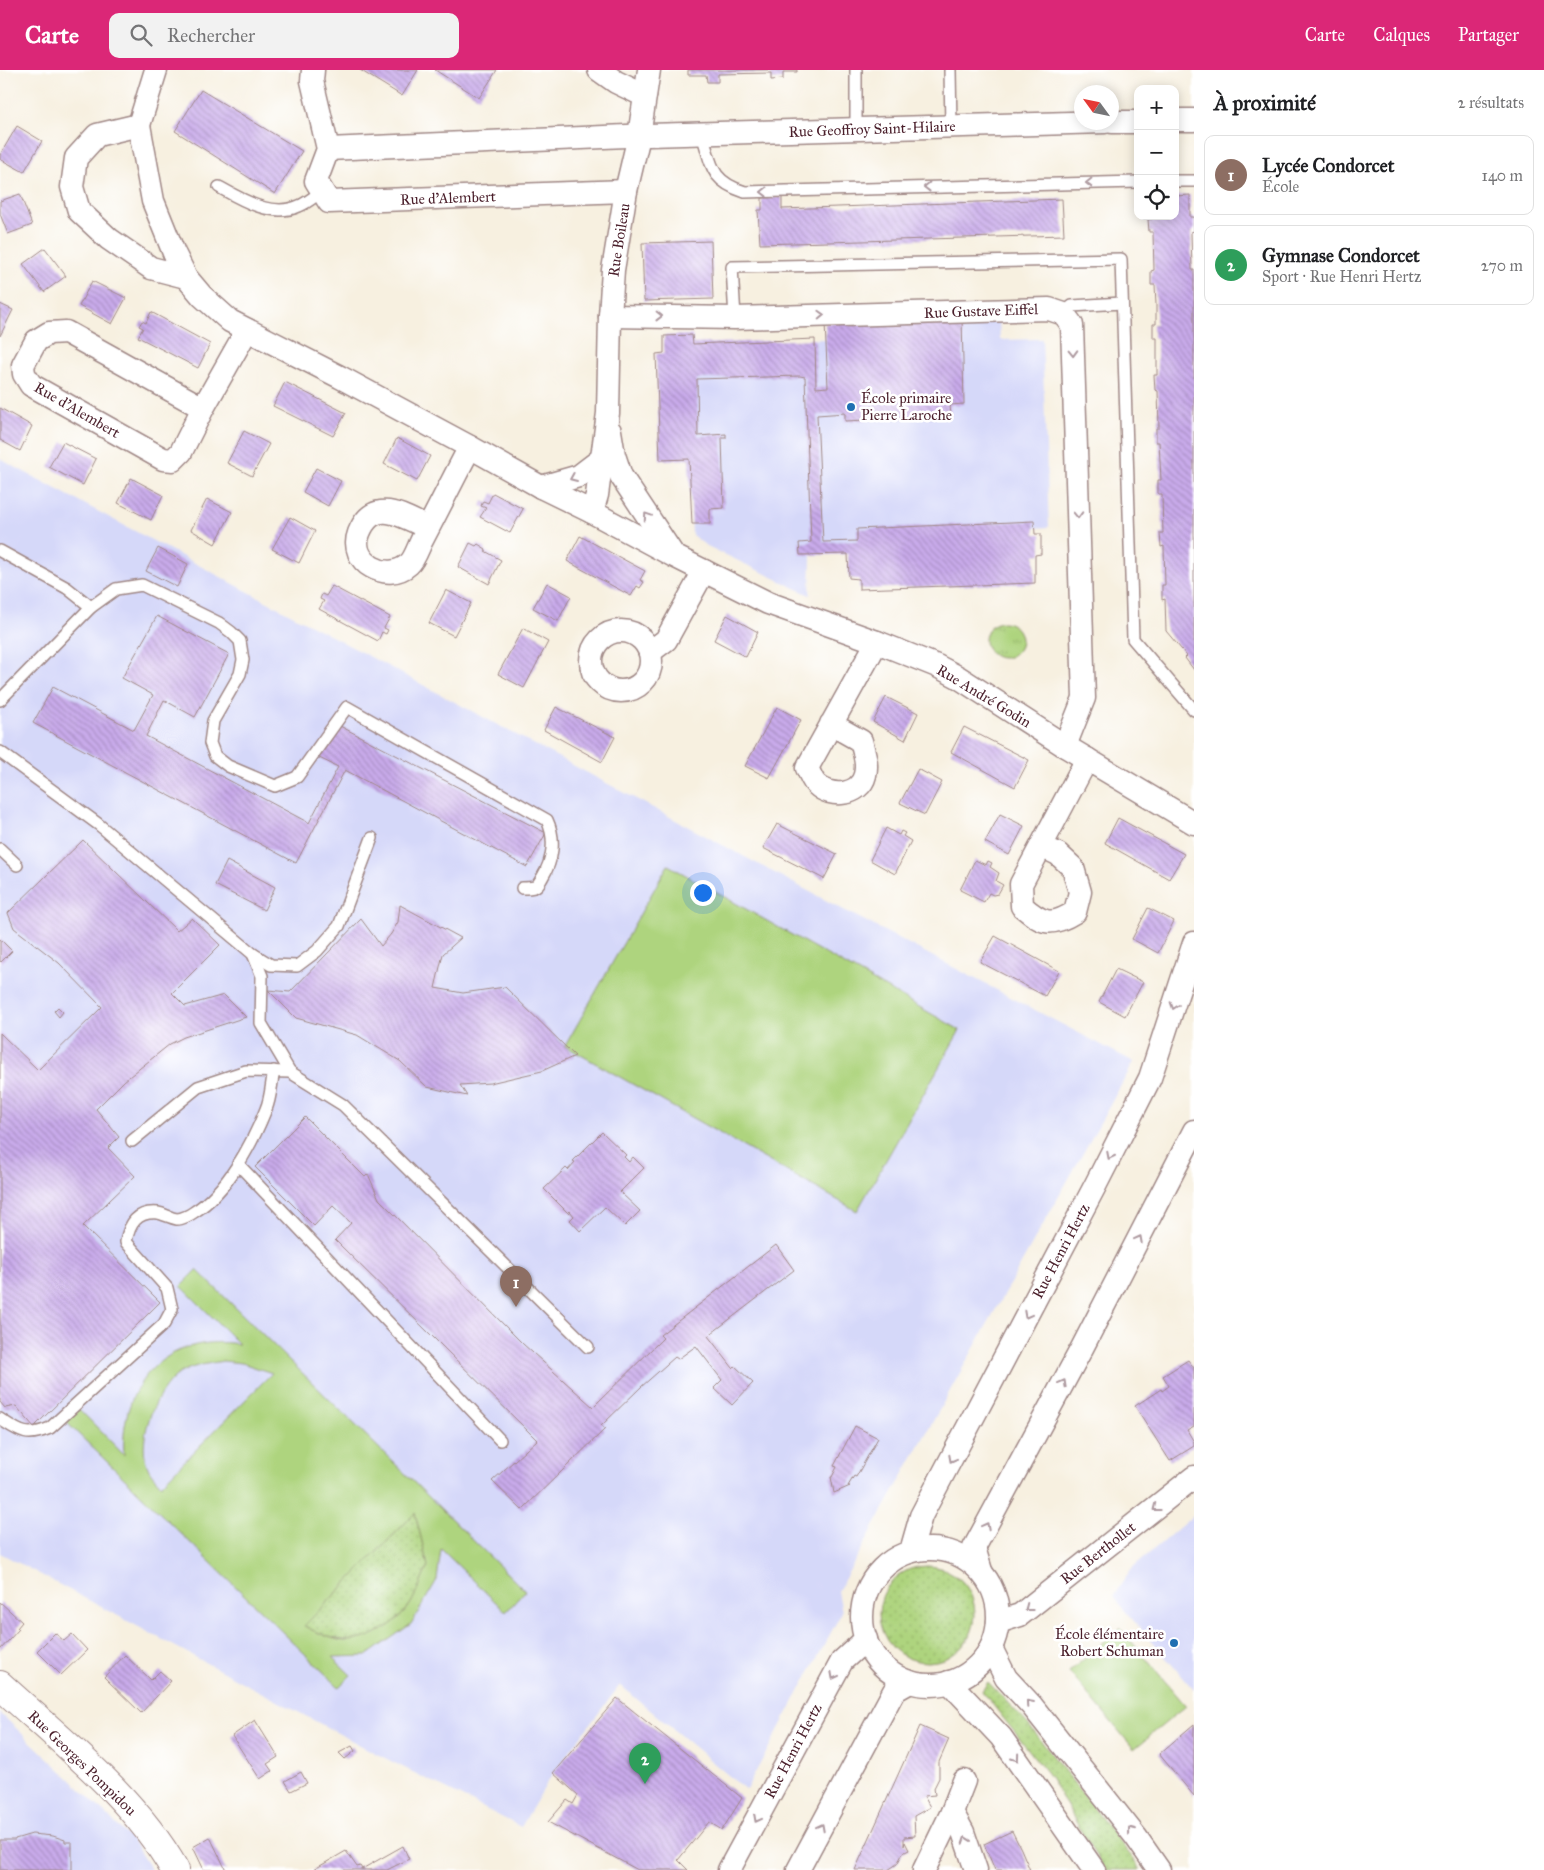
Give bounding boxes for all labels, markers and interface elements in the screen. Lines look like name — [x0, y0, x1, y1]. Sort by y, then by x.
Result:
search box — [109, 13, 459, 58]
text: Carte — [25, 20, 79, 50]
icon: search — [127, 21, 155, 49]
text: Rechercher — [167, 24, 255, 47]
text: Carte — [1305, 24, 1345, 46]
text: Calques — [1373, 24, 1430, 46]
text: Partager — [1458, 24, 1519, 46]
north arrow — [1074, 85, 1119, 130]
map controls — [1134, 85, 1179, 220]
button: + — [1134, 85, 1179, 130]
text: À proximité — [1214, 90, 1316, 116]
text: 2 résultats — [1458, 93, 1524, 112]
street label: Rue Geoffroy Saint-Hilaire — [788, 117, 956, 141]
button: − — [1134, 130, 1179, 175]
text: Lycée Condorcet — [1262, 154, 1394, 177]
text: 1 — [1228, 166, 1234, 185]
text: 140 m — [1482, 166, 1523, 185]
button: locate — [1134, 175, 1179, 220]
text: École — [1262, 177, 1299, 196]
one-way arrow — [1085, 178, 1092, 188]
one-way arrow — [922, 182, 930, 193]
one-way arrow — [760, 186, 768, 197]
street label: Rue d'Alembert — [400, 187, 497, 209]
street label: Rue Boileau — [604, 202, 634, 278]
text: Gymnase Condorcet — [1262, 244, 1420, 267]
text: 2 — [1227, 256, 1235, 275]
text: 270 m — [1481, 256, 1523, 275]
text: Sport · Rue Henri Hertz — [1262, 267, 1421, 286]
street label: Rue Gustave Eiffel — [923, 300, 1039, 322]
one-way arrow — [818, 310, 825, 320]
one-way arrow — [655, 311, 663, 321]
one-way arrow — [1067, 349, 1078, 357]
street label: Rue d'Alembert — [31, 378, 124, 442]
place label: École primaire Pierre Laroche — [861, 388, 952, 424]
marker: École primaire Pierre Laroche — [845, 401, 857, 413]
one-way arrow — [569, 471, 578, 482]
one-way arrow — [644, 512, 653, 522]
one-way arrow — [1073, 512, 1084, 520]
street label: Rue André Godin — [933, 661, 1035, 731]
your location — [690, 880, 716, 906]
one-way arrow — [1169, 1002, 1179, 1010]
one-way arrow — [1107, 1150, 1117, 1159]
street label: Rue Henri Hertz — [1028, 1200, 1094, 1302]
one-way arrow — [1133, 1236, 1143, 1245]
pin: 1 — [500, 1266, 532, 1307]
one-way arrow — [1023, 1310, 1033, 1319]
one-way arrow — [1056, 1379, 1066, 1388]
one-way arrow — [948, 1454, 958, 1463]
one-way arrow — [1153, 1502, 1162, 1510]
street label: Rue Berthollet — [1057, 1518, 1140, 1588]
one-way arrow — [980, 1522, 990, 1531]
one-way arrow — [1025, 1603, 1034, 1611]
place label: École élémentaire Robert Schuman — [1055, 1624, 1164, 1660]
marker: École élémentaire Robert Schuman — [1168, 1637, 1180, 1649]
one-way arrow — [830, 1671, 840, 1680]
street label: Rue Henri Hertz — [760, 1700, 826, 1802]
one-way arrow — [1026, 1700, 1035, 1709]
street label: Rue Georges Pompidou — [24, 1707, 140, 1819]
pin: 2 — [629, 1743, 661, 1784]
one-way arrow — [1010, 1752, 1018, 1761]
one-way arrow — [753, 1813, 763, 1822]
one-way arrow — [815, 1823, 825, 1832]
one-way arrow — [1128, 1827, 1136, 1836]
one-way arrow — [962, 1837, 972, 1845]

